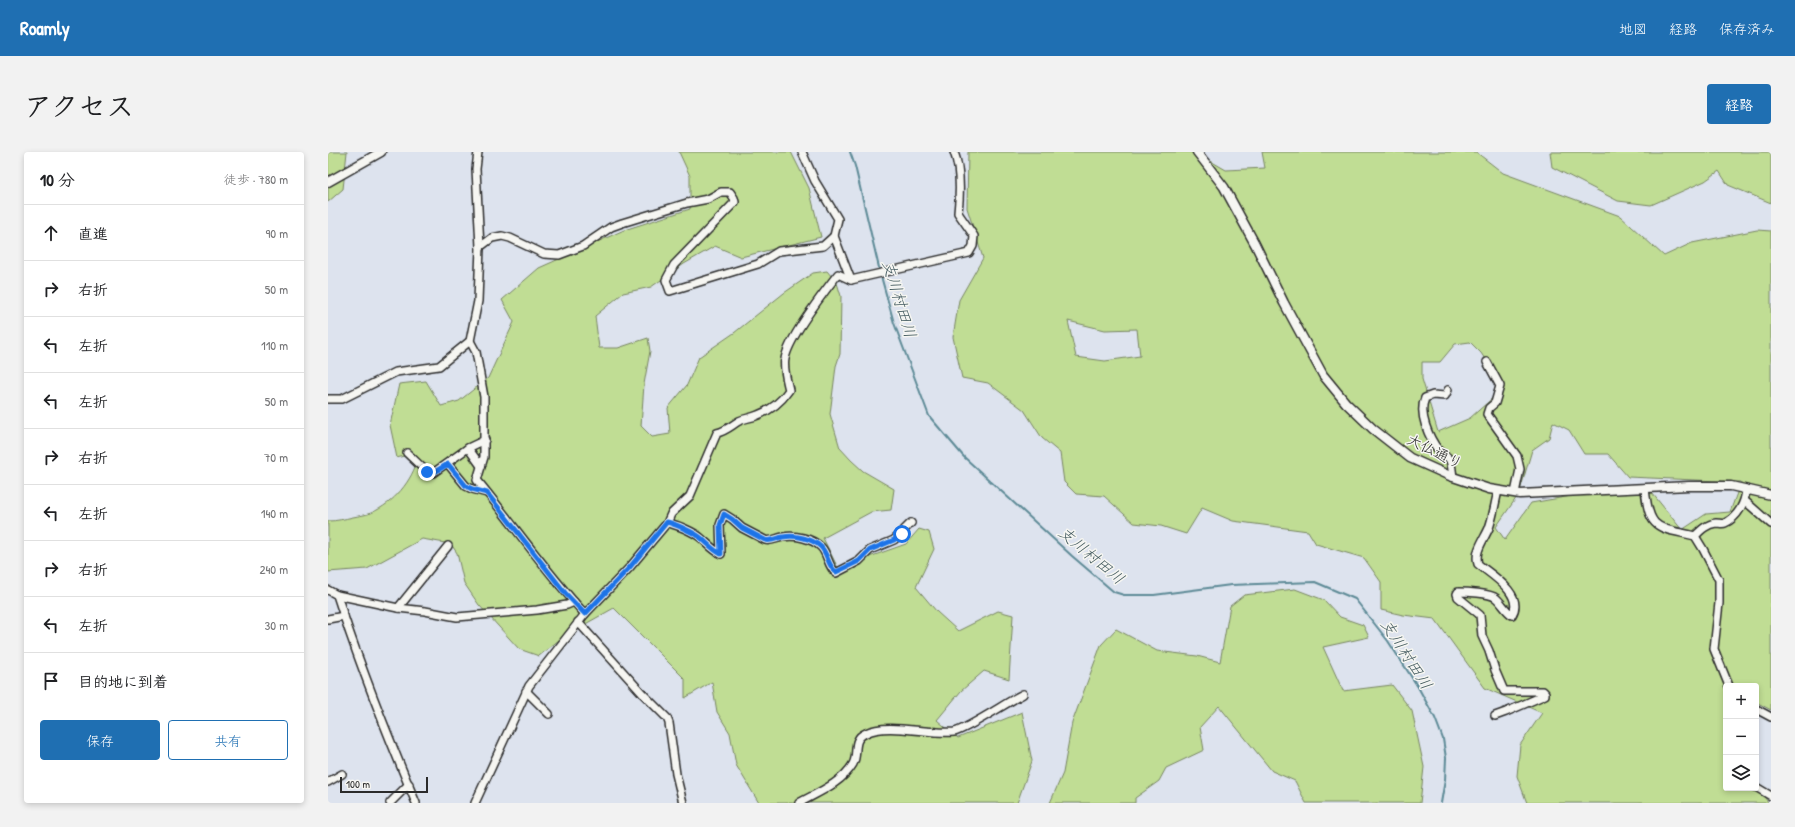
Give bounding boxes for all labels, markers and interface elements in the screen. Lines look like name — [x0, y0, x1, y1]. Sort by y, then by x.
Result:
text: Roamly — [20, 15, 70, 41]
text: 地図 — [1619, 19, 1647, 38]
text: 経路 — [1669, 19, 1697, 38]
text: 保存済み — [1719, 19, 1775, 38]
button: 経路 — [1707, 84, 1771, 124]
text: アクセス — [24, 87, 134, 125]
text: 10 分 — [40, 168, 75, 191]
text: 徒歩 · 780 m — [224, 170, 288, 188]
icon: ahead — [40, 222, 62, 244]
text: 直進 — [78, 223, 108, 244]
text: 90 m — [266, 224, 288, 242]
water label: 支川村田川 — [878, 258, 922, 340]
icon: right — [40, 278, 62, 300]
text: 右折 — [78, 279, 108, 300]
text: 50 m — [265, 280, 288, 298]
icon: left — [40, 334, 62, 356]
text: 左折 — [78, 335, 108, 356]
text: 110 m — [261, 336, 288, 354]
icon: left — [40, 390, 62, 412]
text: 左折 — [78, 391, 108, 412]
text: 50 m — [265, 392, 288, 410]
street label: 大仏通り — [1403, 428, 1467, 474]
icon: right — [40, 446, 62, 468]
text: 右折 — [78, 447, 108, 468]
text: 70 m — [264, 448, 288, 466]
route end — [418, 463, 436, 481]
icon: left — [40, 502, 62, 524]
text: 左折 — [78, 503, 108, 524]
text: 140 m — [261, 504, 288, 522]
water label: 支川村田川 — [1054, 521, 1130, 589]
route start — [893, 525, 911, 543]
icon: right — [40, 558, 62, 580]
text: 右折 — [78, 559, 108, 580]
text: 240 m — [259, 560, 288, 578]
icon: left — [40, 614, 62, 636]
water label: 支川村田川 — [1376, 614, 1438, 694]
text: 左折 — [78, 615, 108, 636]
text: 30 m — [265, 616, 288, 634]
icon: arrive — [40, 670, 62, 692]
text: 目的地に到着 — [78, 671, 168, 692]
map controls — [1723, 683, 1759, 791]
button: + — [1723, 683, 1759, 719]
button: − — [1723, 719, 1759, 755]
button: 保存 — [40, 720, 160, 760]
button: 共有 — [168, 720, 288, 760]
button: layers — [1723, 755, 1759, 791]
scale bar — [340, 775, 428, 794]
text: 100 m — [346, 777, 370, 791]

